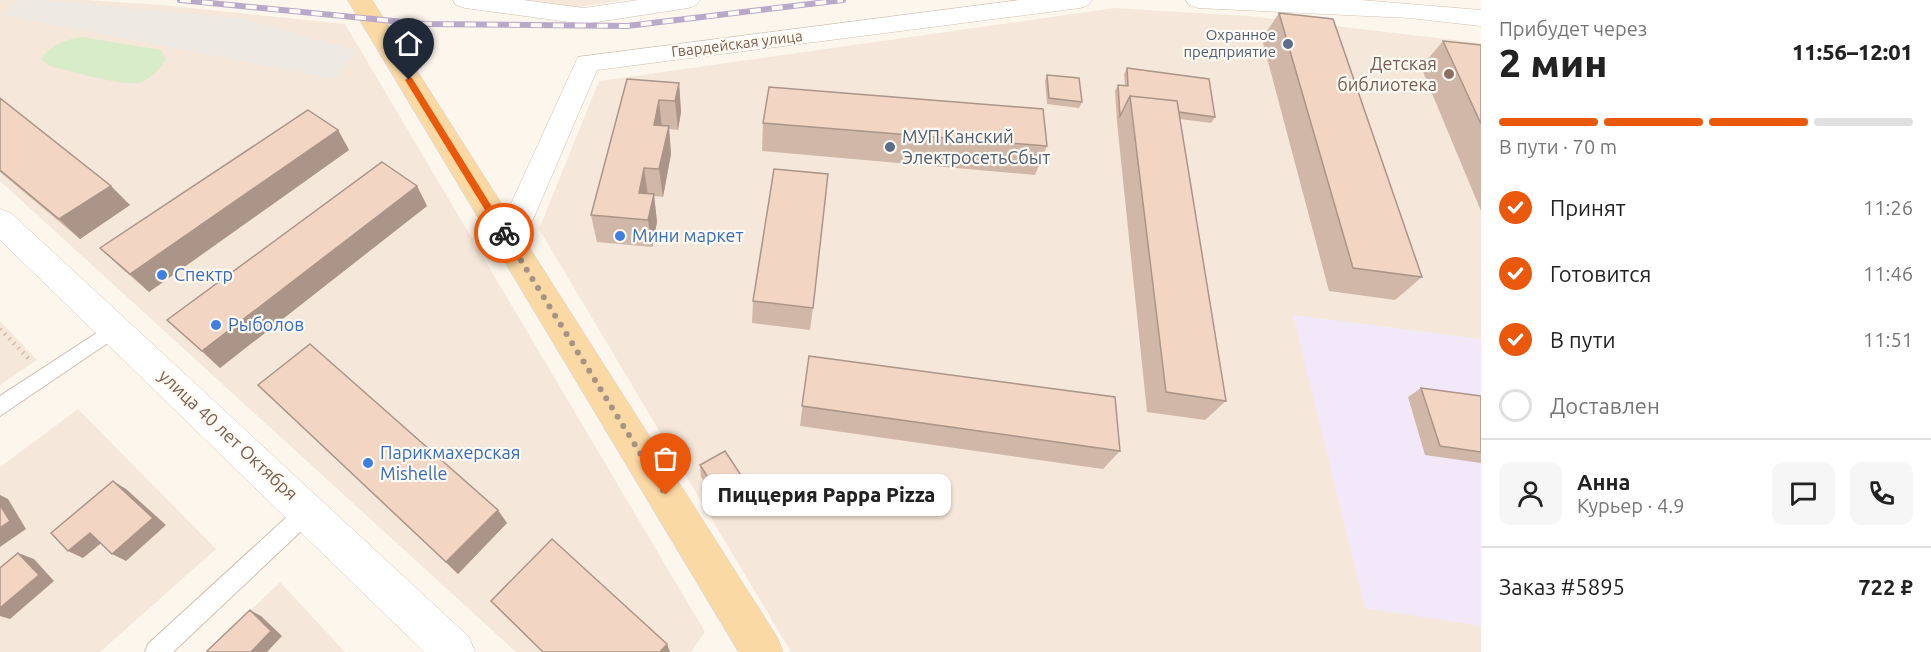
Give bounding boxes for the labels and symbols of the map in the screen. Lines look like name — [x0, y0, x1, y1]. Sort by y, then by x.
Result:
pin — [383, 18, 434, 80]
place label: Охранное предприятие — [1183, 26, 1276, 60]
street label: Гвардейская улица — [670, 27, 803, 60]
marker: Охранное предприятие — [1281, 37, 1295, 51]
place label: Детская библиотека — [1337, 53, 1437, 94]
marker: Детская библиотека — [1442, 67, 1456, 81]
place label: МУП Канский ЭлектросетьСбыт — [902, 126, 1050, 167]
marker: МУП Канский ЭлектросетьСбыт — [883, 140, 897, 154]
courier — [474, 203, 534, 263]
place label: Мини маркет — [632, 225, 743, 245]
marker: Мини маркет — [613, 229, 627, 243]
place label: Спектр — [174, 264, 233, 284]
marker: Спектр — [155, 268, 169, 282]
place label: Рыболов — [228, 314, 304, 334]
marker: Рыболов — [209, 318, 223, 332]
street label: улица 40 лет Октября — [155, 365, 302, 504]
pin — [640, 433, 691, 495]
place label: Парикмахерская Mishelle — [380, 442, 520, 483]
marker: Парикмахерская Mishelle — [361, 456, 375, 470]
callout: Пиццерия Pappa Pizza — [702, 474, 951, 516]

